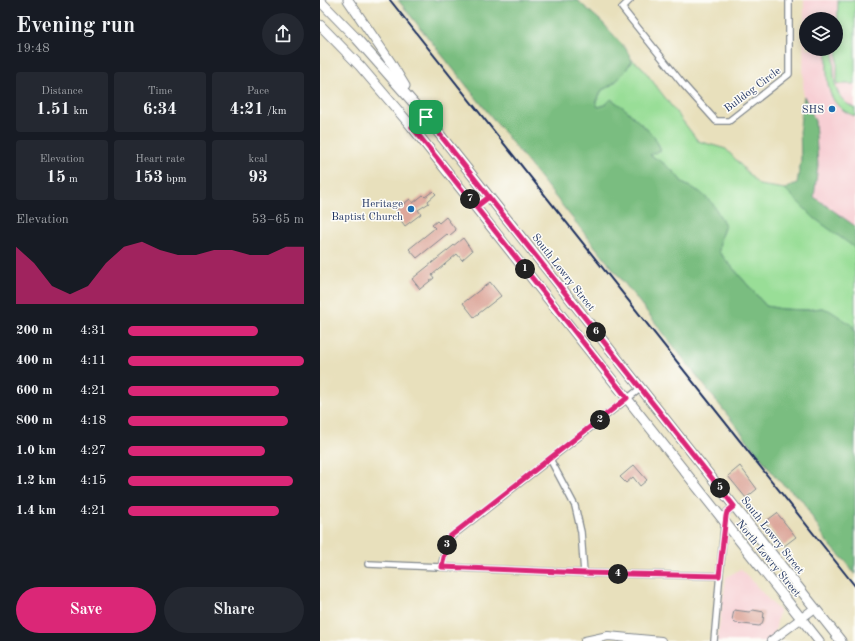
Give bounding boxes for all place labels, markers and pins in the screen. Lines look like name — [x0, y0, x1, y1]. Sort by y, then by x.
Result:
pin — [409, 100, 443, 134]
marker: SHS — [827, 104, 837, 114]
place label: SHS — [802, 105, 824, 116]
pin: 7 — [460, 189, 480, 209]
place label: Heritage Baptist Church — [331, 199, 403, 223]
marker: Heritage Baptist Church — [406, 204, 416, 214]
pin: 1 — [515, 259, 535, 279]
pin: 6 — [586, 322, 606, 342]
pin: 2 — [590, 410, 610, 430]
pin: 5 — [710, 478, 730, 498]
pin: 3 — [437, 535, 457, 555]
pin: 4 — [608, 564, 628, 584]

